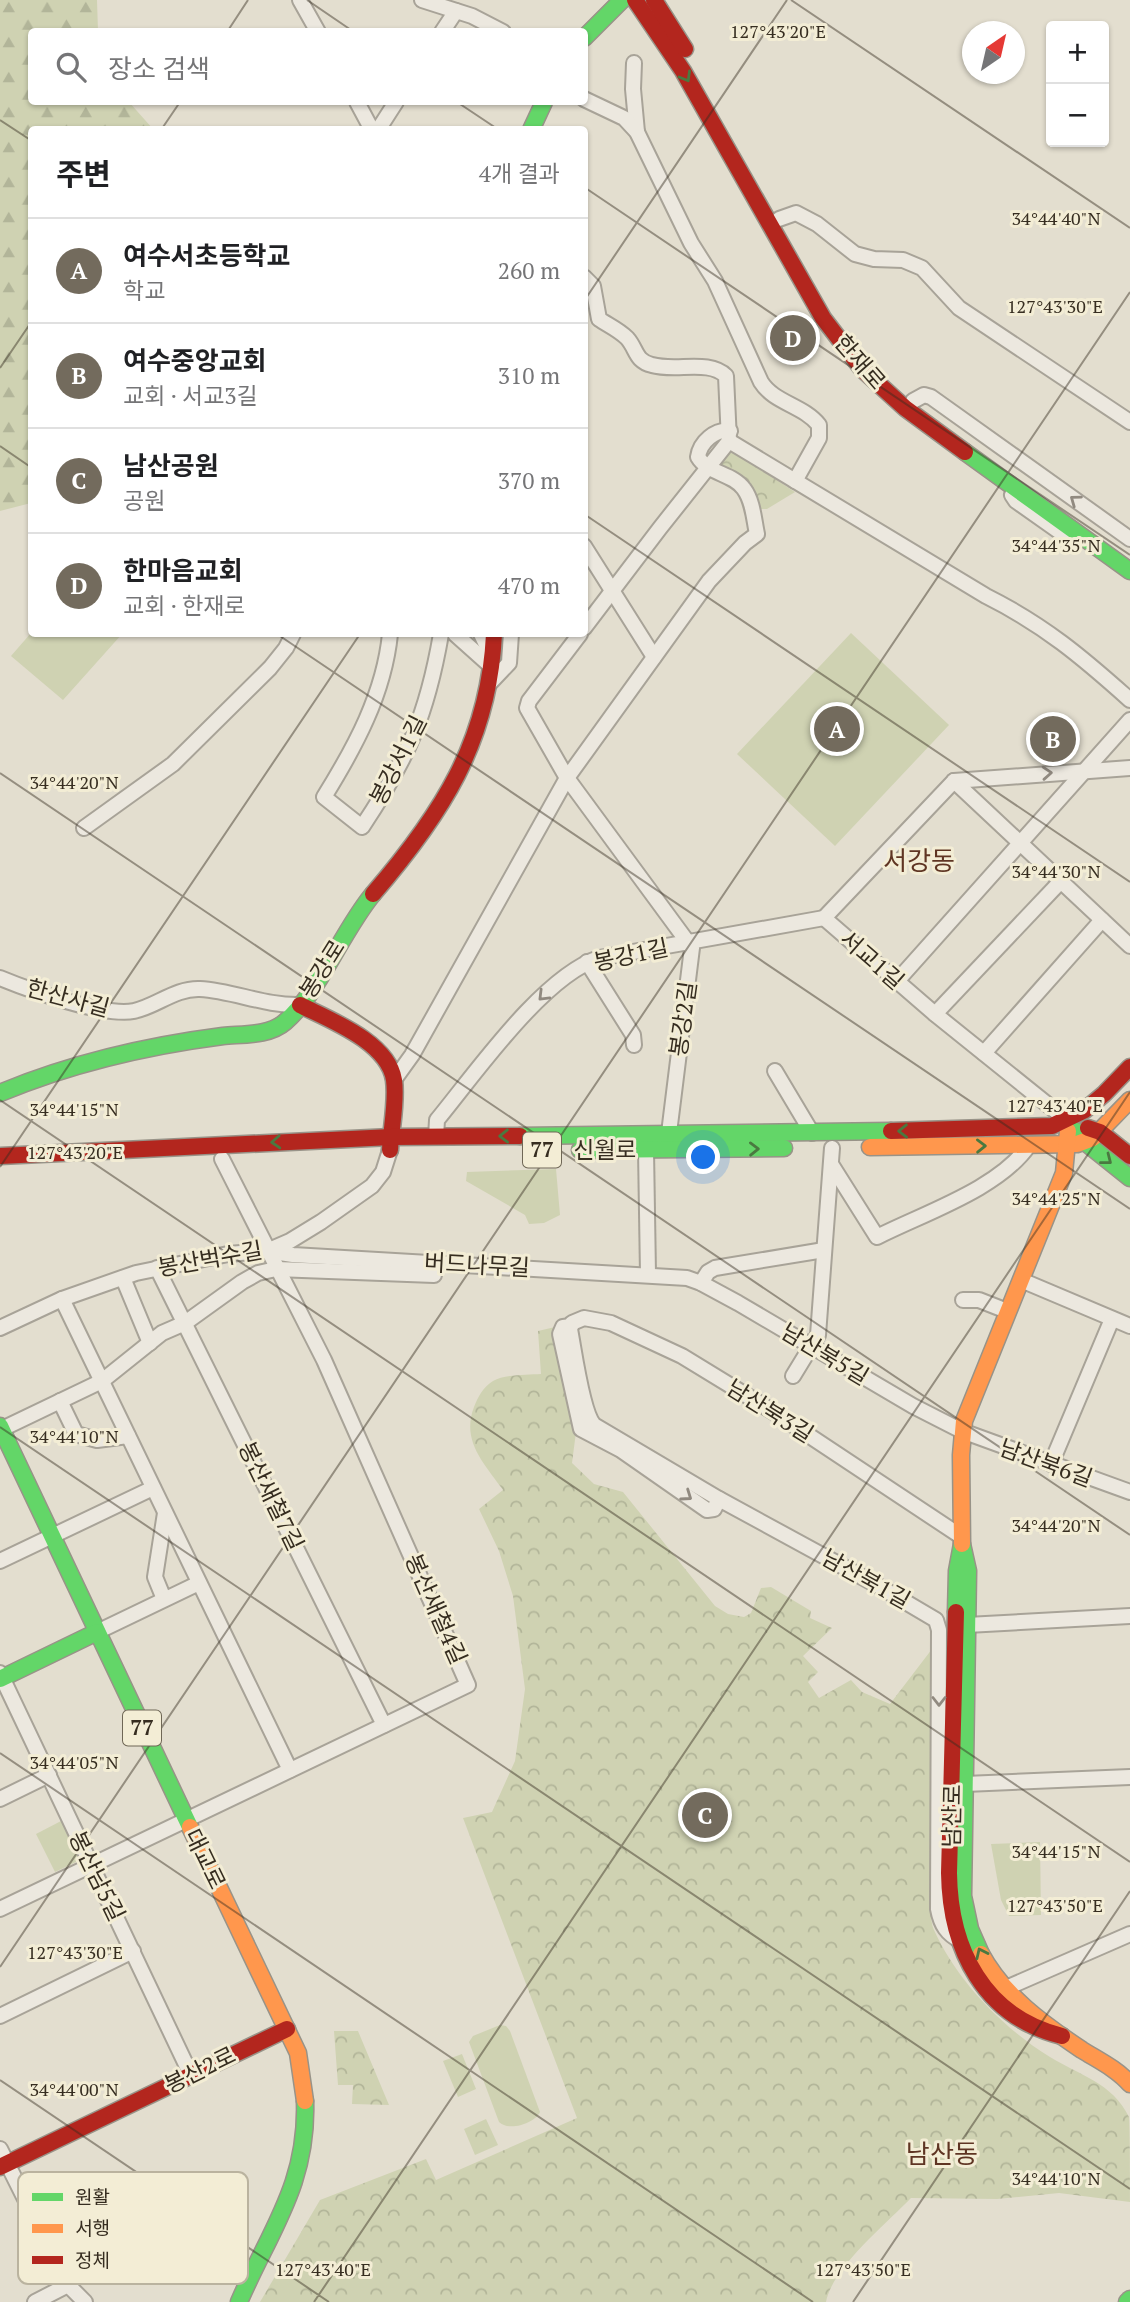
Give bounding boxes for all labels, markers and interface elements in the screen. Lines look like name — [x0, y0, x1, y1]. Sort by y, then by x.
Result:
text: 127°43'20"E — [730, 19, 826, 43]
north arrow — [962, 21, 1025, 84]
map controls — [1046, 21, 1109, 147]
button: + — [1046, 21, 1109, 84]
search box — [28, 28, 588, 105]
icon: search — [52, 48, 90, 86]
text: 장소 검색 — [108, 51, 210, 85]
one-way arrow — [678, 70, 691, 83]
button: − — [1046, 84, 1109, 147]
text: 주변 — [56, 154, 111, 194]
text: 4개 결과 — [479, 158, 560, 189]
text: 34°44'40"N — [1011, 206, 1101, 230]
text: 여수서초등학교 — [123, 238, 290, 272]
text: A — [71, 255, 87, 286]
text: 260 m — [498, 255, 560, 286]
text: 학교 — [123, 275, 165, 306]
text: 127°43'30"E — [1007, 294, 1103, 318]
pin: D — [770, 312, 816, 364]
street label: 한재로 — [828, 328, 893, 396]
text: 여수중앙교회 — [123, 343, 267, 377]
text: B — [72, 360, 86, 391]
text: 310 m — [498, 360, 560, 391]
text: 교회 · 서교3길 — [123, 380, 258, 411]
text: 남산공원 — [123, 448, 219, 482]
text: C — [72, 465, 87, 496]
text: 370 m — [498, 465, 560, 496]
text: 공원 — [123, 485, 165, 516]
one-way arrow — [1070, 496, 1082, 508]
text: 34°44'35"N — [1011, 533, 1101, 557]
text: 한마음교회 — [123, 553, 243, 587]
text: D — [71, 570, 87, 601]
text: 470 m — [498, 570, 560, 601]
text: 교회 · 한재로 — [123, 590, 246, 621]
pin: A — [814, 703, 860, 755]
street label: 봉강서1길 — [362, 710, 433, 810]
pin: B — [1030, 713, 1076, 765]
one-way arrow — [1042, 766, 1053, 781]
text: 34°44'20"N — [29, 770, 119, 794]
district label: 서강동 — [883, 843, 955, 877]
text: 34°44'30"N — [1011, 859, 1101, 883]
street label: 서교1길 — [834, 923, 911, 996]
street label: 봉강1길 — [591, 931, 671, 978]
street label: 봉강로 — [292, 934, 352, 1004]
street label: 한산사길 — [23, 972, 113, 1023]
street label: 봉강2길 — [662, 979, 703, 1059]
one-way arrow — [539, 988, 551, 1000]
text: 127°43'40"E — [1007, 1093, 1103, 1117]
text: 34°44'15"N — [29, 1097, 119, 1121]
one-way arrow — [897, 1123, 908, 1138]
one-way arrow — [498, 1128, 509, 1144]
road number: 77 — [523, 1132, 561, 1168]
street label: 신월로 — [573, 1134, 637, 1165]
one-way arrow — [271, 1135, 282, 1150]
one-way arrow — [976, 1138, 987, 1154]
text: 127°43'20"E — [27, 1140, 123, 1164]
your location — [686, 1140, 720, 1174]
one-way arrow — [749, 1141, 759, 1157]
one-way arrow — [1099, 1152, 1112, 1164]
text: 34°44'25"N — [1011, 1186, 1101, 1210]
street label: 봉산벅수길 — [155, 1234, 265, 1283]
street label: 버드나무길 — [423, 1246, 531, 1283]
street label: 남산북5길 — [776, 1315, 875, 1392]
street label: 남산북3길 — [721, 1372, 820, 1449]
text: 34°44'10"N — [29, 1424, 119, 1448]
street label: 남산북6길 — [995, 1431, 1097, 1494]
street label: 봉산새철7길 — [232, 1436, 311, 1556]
one-way arrow — [679, 1488, 692, 1500]
text: 34°44'20"N — [1011, 1513, 1101, 1537]
street label: 남산북1길 — [816, 1542, 916, 1616]
street label: 봉산새철4길 — [398, 1549, 475, 1669]
one-way arrow — [931, 1697, 947, 1707]
road number: 77 — [123, 1710, 161, 1746]
text: 34°44'05"N — [29, 1750, 119, 1774]
street label: 남산로 — [935, 1784, 968, 1848]
pin: C — [682, 1789, 728, 1841]
street label: 대교로 — [178, 1823, 233, 1894]
street label: 봉산남5길 — [62, 1825, 133, 1926]
text: 34°44'15"N — [1011, 1839, 1101, 1863]
text: 127°43'50"E — [1007, 1893, 1103, 1917]
text: 127°43'30"E — [27, 1940, 123, 1964]
one-way arrow — [975, 1948, 989, 1960]
street label: 봉산2로 — [159, 2039, 241, 2100]
text: 34°44'00"N — [29, 2077, 119, 2101]
district label: 남산동 — [906, 2136, 978, 2170]
text: 34°44'10"N — [1011, 2166, 1101, 2190]
legend — [18, 2172, 248, 2284]
text: 원활 — [75, 2184, 110, 2209]
text: 서행 — [75, 2215, 110, 2240]
text: 정체 — [75, 2247, 110, 2272]
text: 127°43'40"E — [275, 2257, 371, 2281]
text: 127°43'50"E — [815, 2257, 911, 2281]

